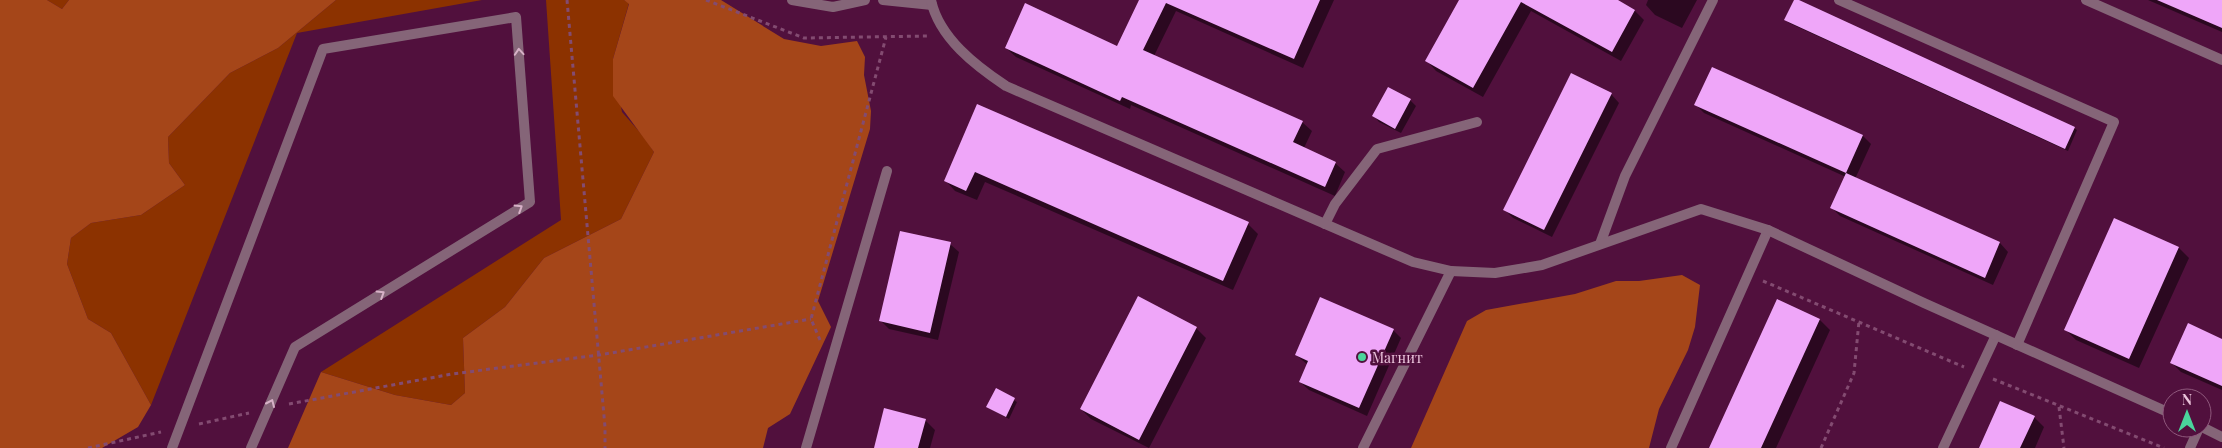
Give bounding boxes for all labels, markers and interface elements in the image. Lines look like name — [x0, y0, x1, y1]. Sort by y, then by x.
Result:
one-way arrow — [514, 48, 525, 56]
one-way arrow — [514, 205, 523, 215]
one-way arrow — [376, 290, 385, 300]
place label: Магнит — [1372, 348, 1423, 367]
marker: Магнит — [1356, 351, 1368, 363]
north arrow — [2162, 388, 2212, 438]
text: N — [2182, 390, 2192, 409]
one-way arrow — [264, 399, 275, 408]

